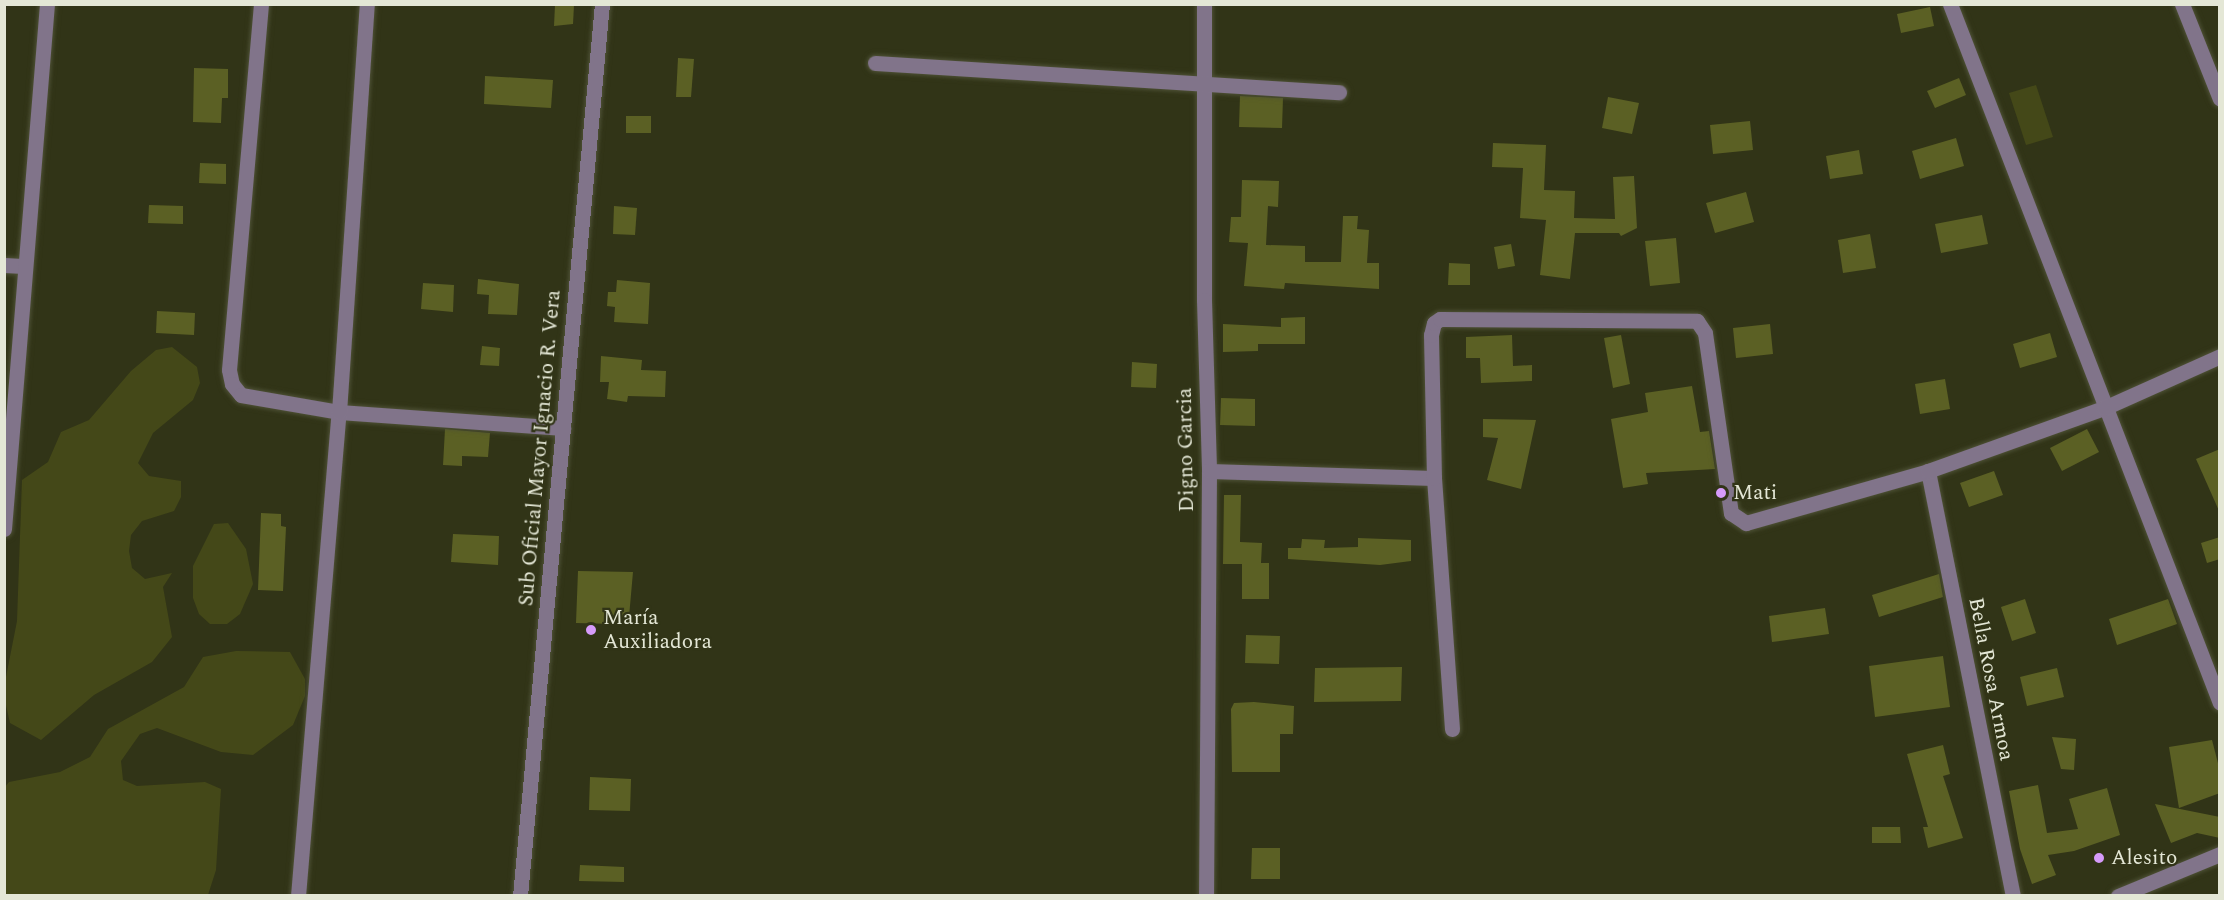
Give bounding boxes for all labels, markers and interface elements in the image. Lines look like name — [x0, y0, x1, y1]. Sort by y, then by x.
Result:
street label: Sub Oficial Mayor Ignacio R. Vera — [514, 289, 566, 607]
street label: Digno Garcia — [1172, 388, 1200, 512]
place label: Mati — [1733, 480, 1777, 506]
marker: Mati — [1714, 486, 1728, 500]
street label: Bella Rosa Armoa — [1963, 595, 2019, 763]
place label: María Auxiliadora — [603, 605, 712, 655]
marker: María Auxiliadora — [584, 623, 598, 637]
place label: Alesito — [2111, 845, 2177, 871]
marker: Alesito — [2092, 851, 2106, 865]

